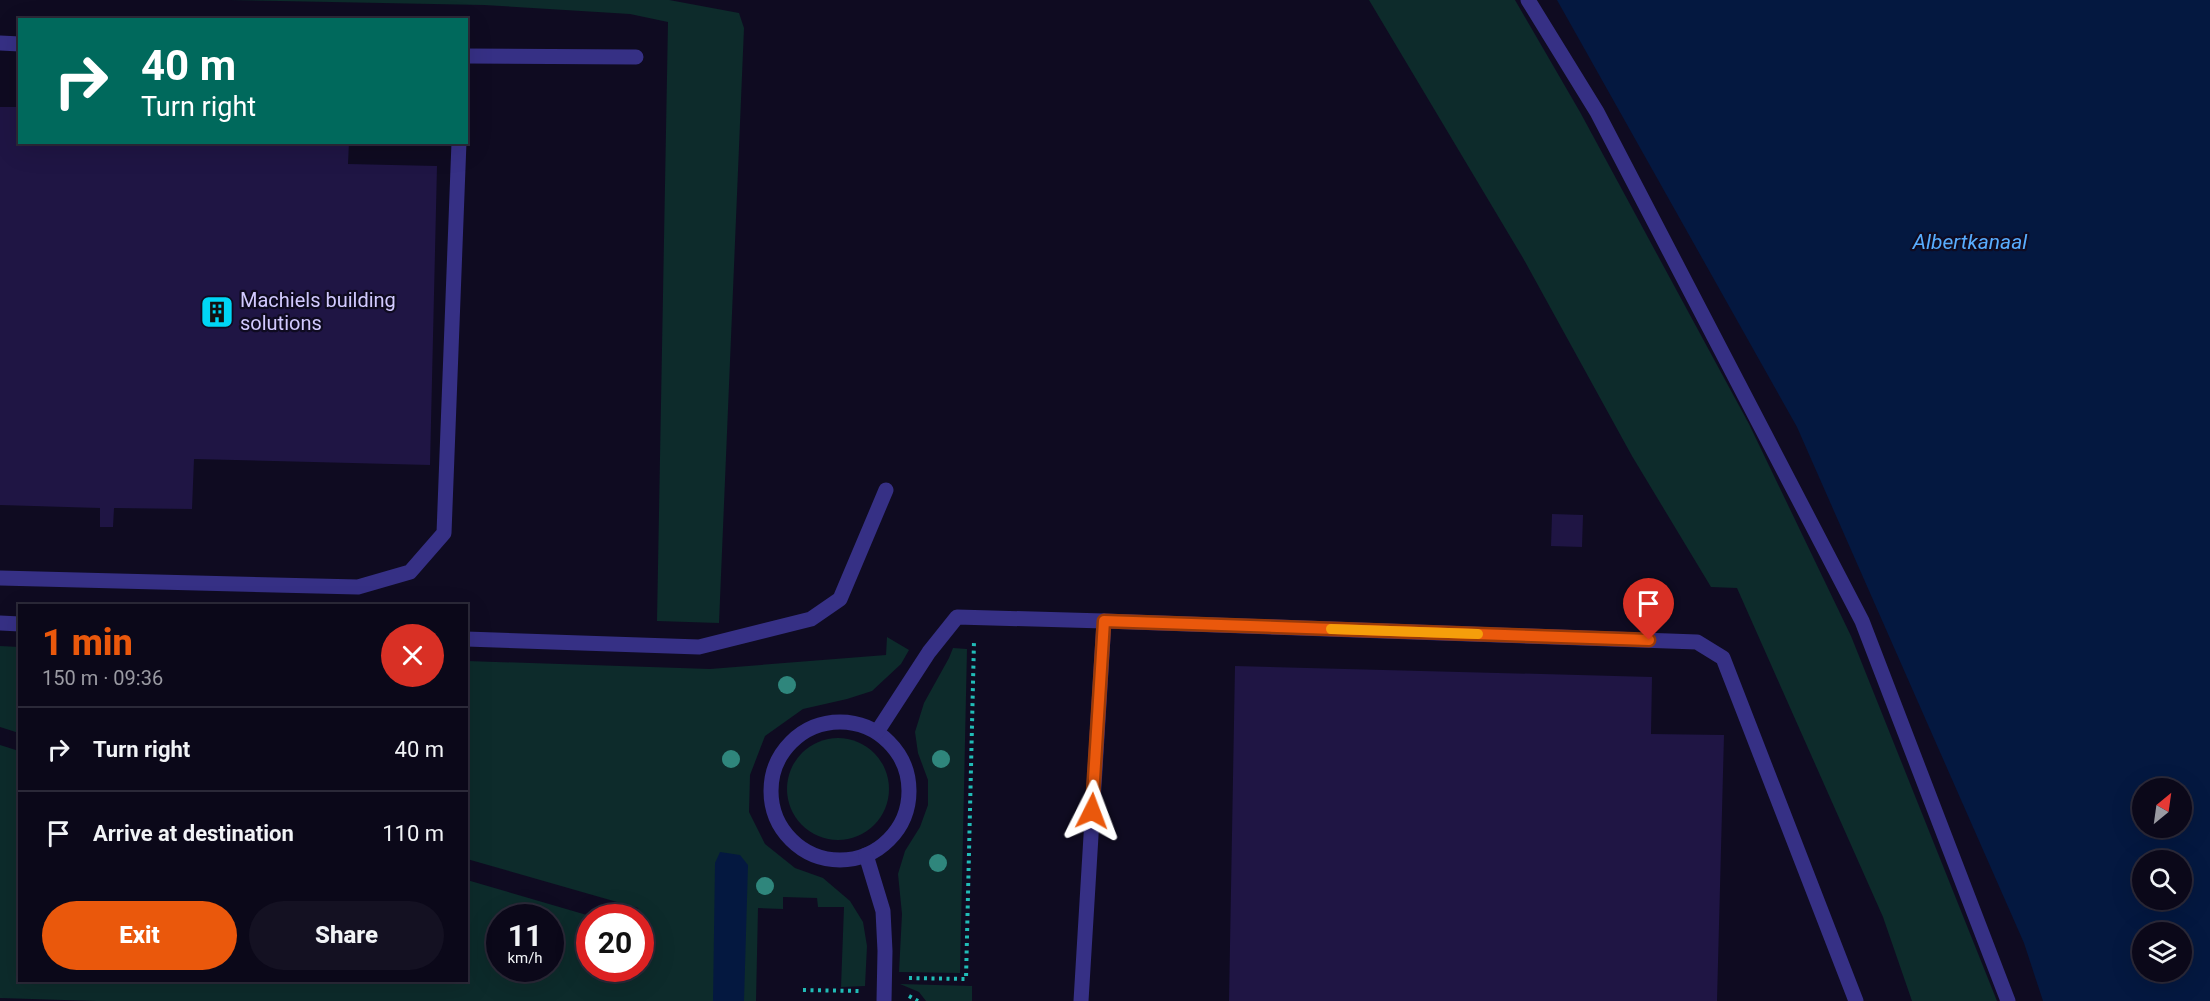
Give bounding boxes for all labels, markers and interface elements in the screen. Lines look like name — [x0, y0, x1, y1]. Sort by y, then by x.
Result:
text: 40 m — [141, 41, 236, 90]
icon: right — [42, 42, 120, 120]
text: Turn right — [141, 91, 256, 123]
water label: Albertkanaal — [1912, 230, 2028, 254]
place label: Machiels building solutions — [240, 288, 396, 335]
building icon: Machiels building solutions — [199, 294, 235, 330]
pin — [1623, 578, 1674, 640]
icon: arrive — [1632, 587, 1665, 620]
text: 1 min — [42, 622, 133, 664]
button: close — [381, 624, 444, 687]
text: 150 m · 09:36 — [42, 666, 163, 690]
icon: right — [42, 733, 75, 766]
text: Turn right — [93, 737, 190, 762]
text: 40 m — [395, 737, 444, 762]
north arrow — [2132, 778, 2192, 838]
map controls — [2132, 778, 2192, 982]
position arrow — [1060, 779, 1124, 843]
icon: arrive — [42, 817, 75, 850]
text: Arrive at destination — [93, 821, 294, 846]
text: 110 m — [382, 821, 444, 846]
button: search — [2132, 850, 2192, 910]
button: Exit — [42, 901, 237, 970]
button: Share — [249, 901, 444, 970]
speed limit sign: 20 — [576, 904, 654, 982]
text: 11 — [508, 918, 542, 953]
button: layers — [2132, 922, 2192, 982]
text: km/h — [507, 949, 543, 967]

